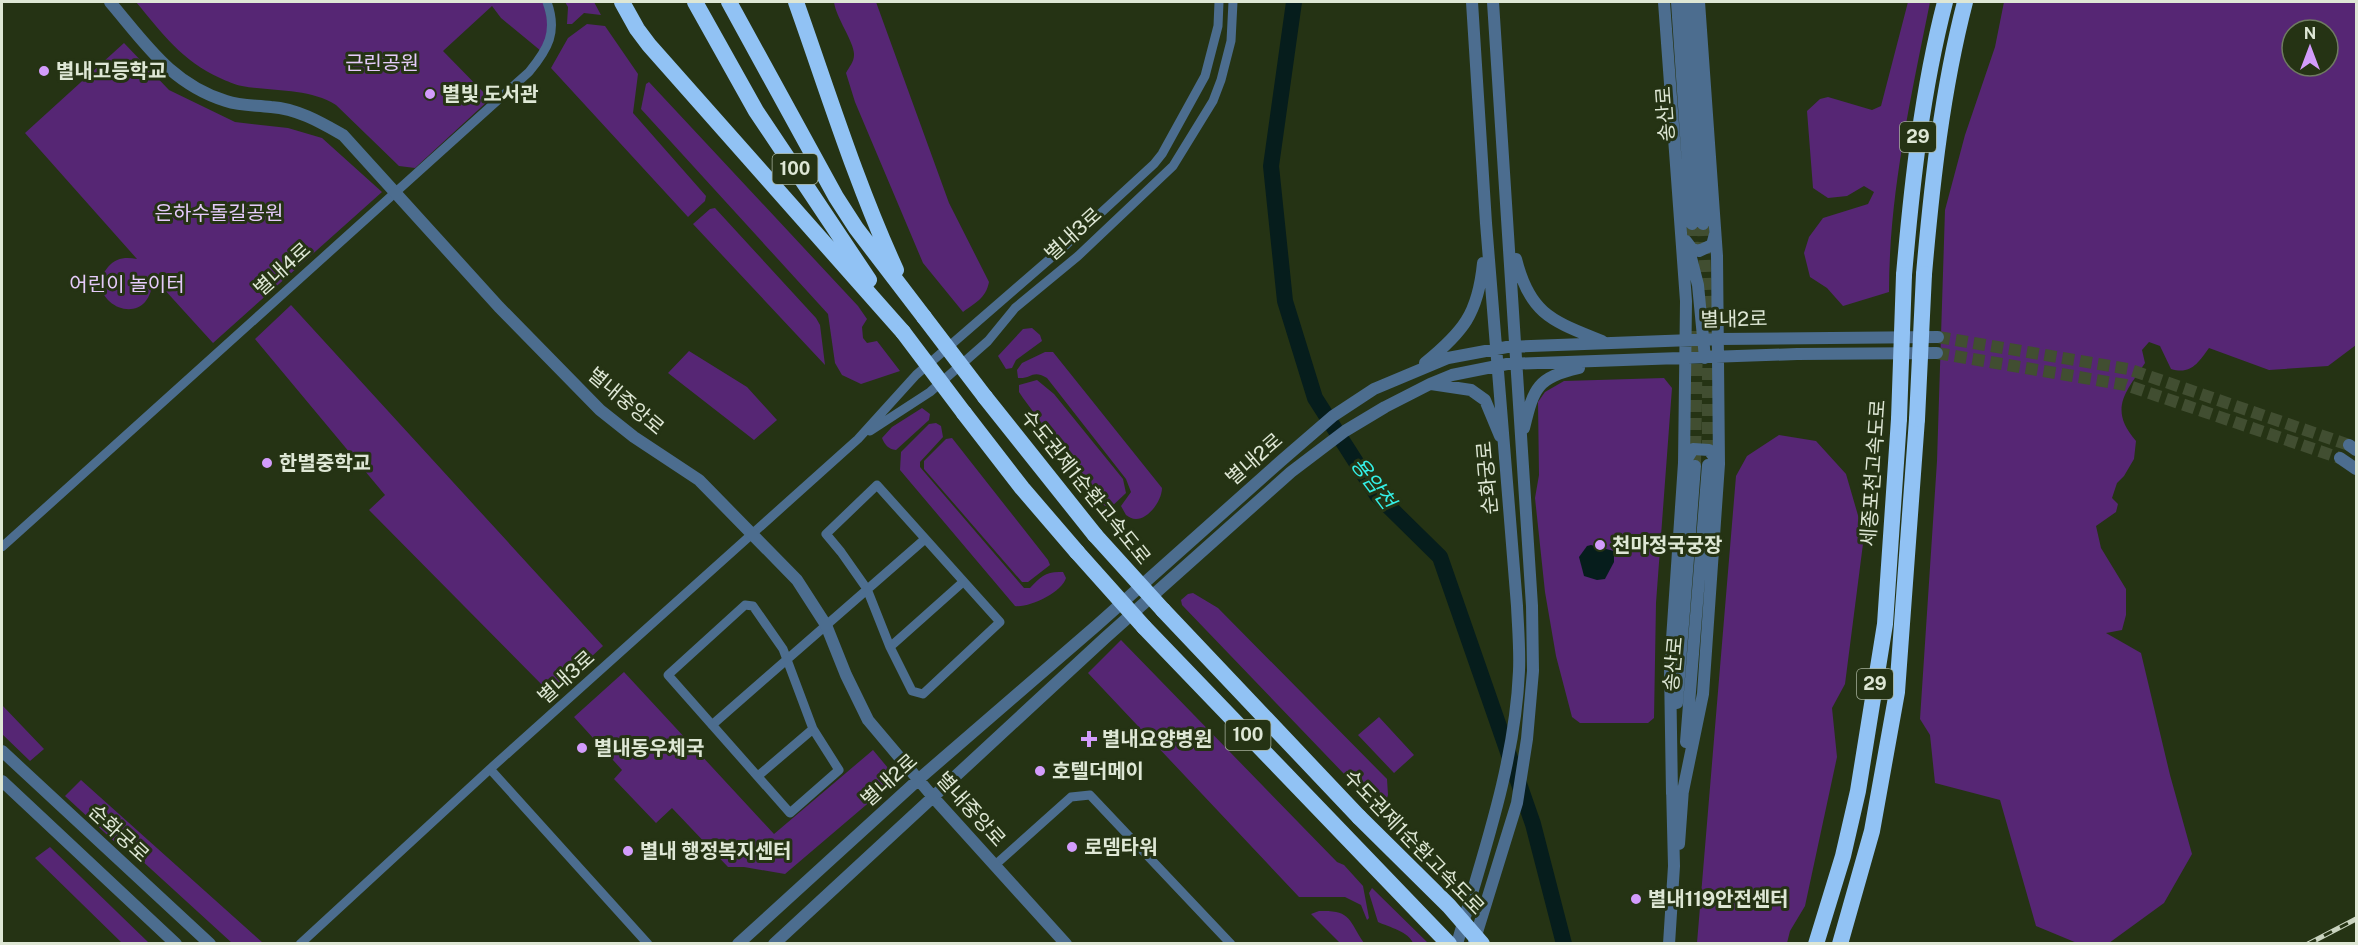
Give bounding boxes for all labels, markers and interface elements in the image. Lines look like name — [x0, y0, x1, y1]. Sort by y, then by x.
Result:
north arrow — [2280, 18, 2340, 78]
text: N — [2304, 24, 2316, 43]
park label: 근린공원 — [345, 51, 419, 75]
place label: 별내고등학교 — [56, 59, 166, 83]
marker: 별내고등학교 — [37, 64, 51, 78]
place label: 별빛 도서관 — [442, 82, 539, 106]
street label: 송산로 — [1651, 86, 1679, 142]
marker: 별빛 도서관 — [423, 87, 437, 101]
road number: 29 — [1900, 122, 1936, 152]
road number: 100 — [772, 154, 818, 184]
park label: 은하수돌길공원 — [155, 201, 283, 225]
street label: 별내3로 — [1040, 202, 1106, 266]
street label: 별내4로 — [249, 237, 315, 301]
park label: 어린이 놀이터 — [69, 272, 185, 296]
street label: 별내2로 — [1700, 306, 1768, 332]
street label: 별내중앙로 — [583, 362, 669, 440]
street label: 세종포천고속도로 — [1856, 399, 1890, 547]
street label: 수도권제1순환고속도로 — [1016, 405, 1156, 569]
street label: 별내2로 — [1221, 428, 1287, 490]
street label: 순화궁로 — [1472, 440, 1502, 516]
place label: 한별중학교 — [279, 451, 371, 475]
water label: 용암천 — [1346, 452, 1402, 516]
marker: 한별중학교 — [260, 456, 274, 470]
place label: 천마정국궁장 — [1612, 533, 1722, 557]
marker: 천마정국궁장 — [1593, 538, 1607, 552]
street label: 송산로 — [1659, 635, 1687, 693]
street label: 별내3로 — [533, 645, 599, 709]
road number: 29 — [1857, 669, 1893, 699]
road number: 100 — [1226, 720, 1270, 750]
place label: 별내요양병원 — [1102, 727, 1212, 751]
marker: 별내요양병원 — [1080, 730, 1098, 748]
place label: 별내동우체국 — [594, 736, 704, 760]
marker: 별내동우체국 — [575, 741, 589, 755]
street label: 별내2로 — [856, 749, 922, 811]
place label: 호텔더메이 — [1052, 759, 1144, 783]
marker: 호텔더메이 — [1033, 764, 1047, 778]
street label: 수도권제1순환고속도로 — [1339, 765, 1489, 919]
street label: 별내중앙로 — [931, 767, 1011, 851]
street label: 순화궁로 — [84, 799, 154, 867]
place label: 로뎀타워 — [1084, 835, 1158, 859]
place label: 별내 행정복지센터 — [640, 839, 792, 863]
marker: 로뎀타워 — [1065, 840, 1079, 854]
marker: 별내 행정복지센터 — [621, 844, 635, 858]
place label: 별내119안전센터 — [1648, 887, 1789, 911]
marker: 별내119안전센터 — [1629, 892, 1643, 906]

